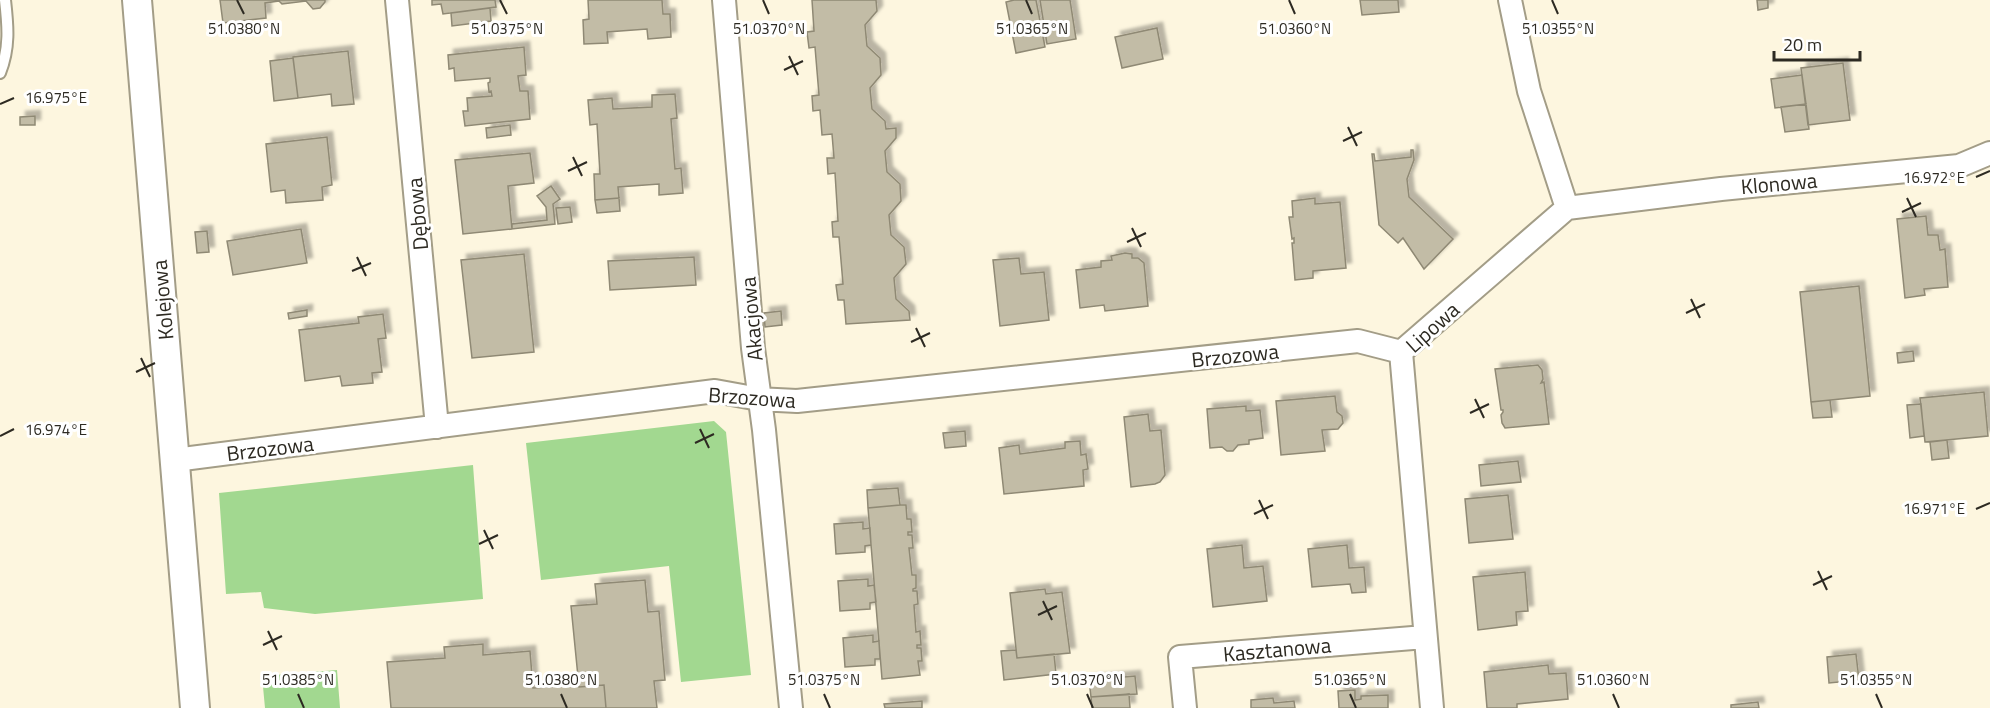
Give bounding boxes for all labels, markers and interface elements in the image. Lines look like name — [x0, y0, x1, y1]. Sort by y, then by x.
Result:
text: 51.0380°N — [208, 17, 280, 40]
text: 51.0375°N — [471, 17, 543, 40]
text: 51.0370°N — [733, 17, 805, 40]
text: 51.0365°N — [996, 17, 1068, 40]
text: 51.0360°N — [1259, 17, 1331, 40]
text: 51.0355°N — [1522, 17, 1594, 40]
scale bar — [1774, 24, 1860, 62]
text: 20 m — [1783, 31, 1822, 58]
text: 16.975°E — [25, 86, 87, 109]
street label: Klonowa — [1739, 164, 1819, 202]
text: 16.972°E — [1903, 166, 1965, 189]
street label: Dębowa — [398, 176, 436, 252]
street label: Kolejowa — [143, 258, 181, 341]
street label: Akacjowa — [731, 275, 771, 362]
street label: Lipowa — [1398, 294, 1467, 360]
street label: Brzozowa — [1190, 334, 1281, 375]
street label: Brzozowa — [707, 378, 797, 416]
text: 16.974°E — [25, 418, 87, 441]
street label: Brzozowa — [225, 427, 316, 469]
text: 16.971°E — [1903, 497, 1965, 520]
street label: Kasztanowa — [1222, 628, 1333, 670]
text: 51.0385°N — [262, 668, 334, 691]
text: 51.0380°N — [525, 668, 597, 691]
text: 51.0375°N — [788, 668, 860, 691]
text: 51.0370°N — [1051, 668, 1123, 691]
text: 51.0365°N — [1314, 668, 1386, 691]
text: 51.0360°N — [1577, 668, 1649, 691]
text: 51.0355°N — [1840, 668, 1912, 691]

